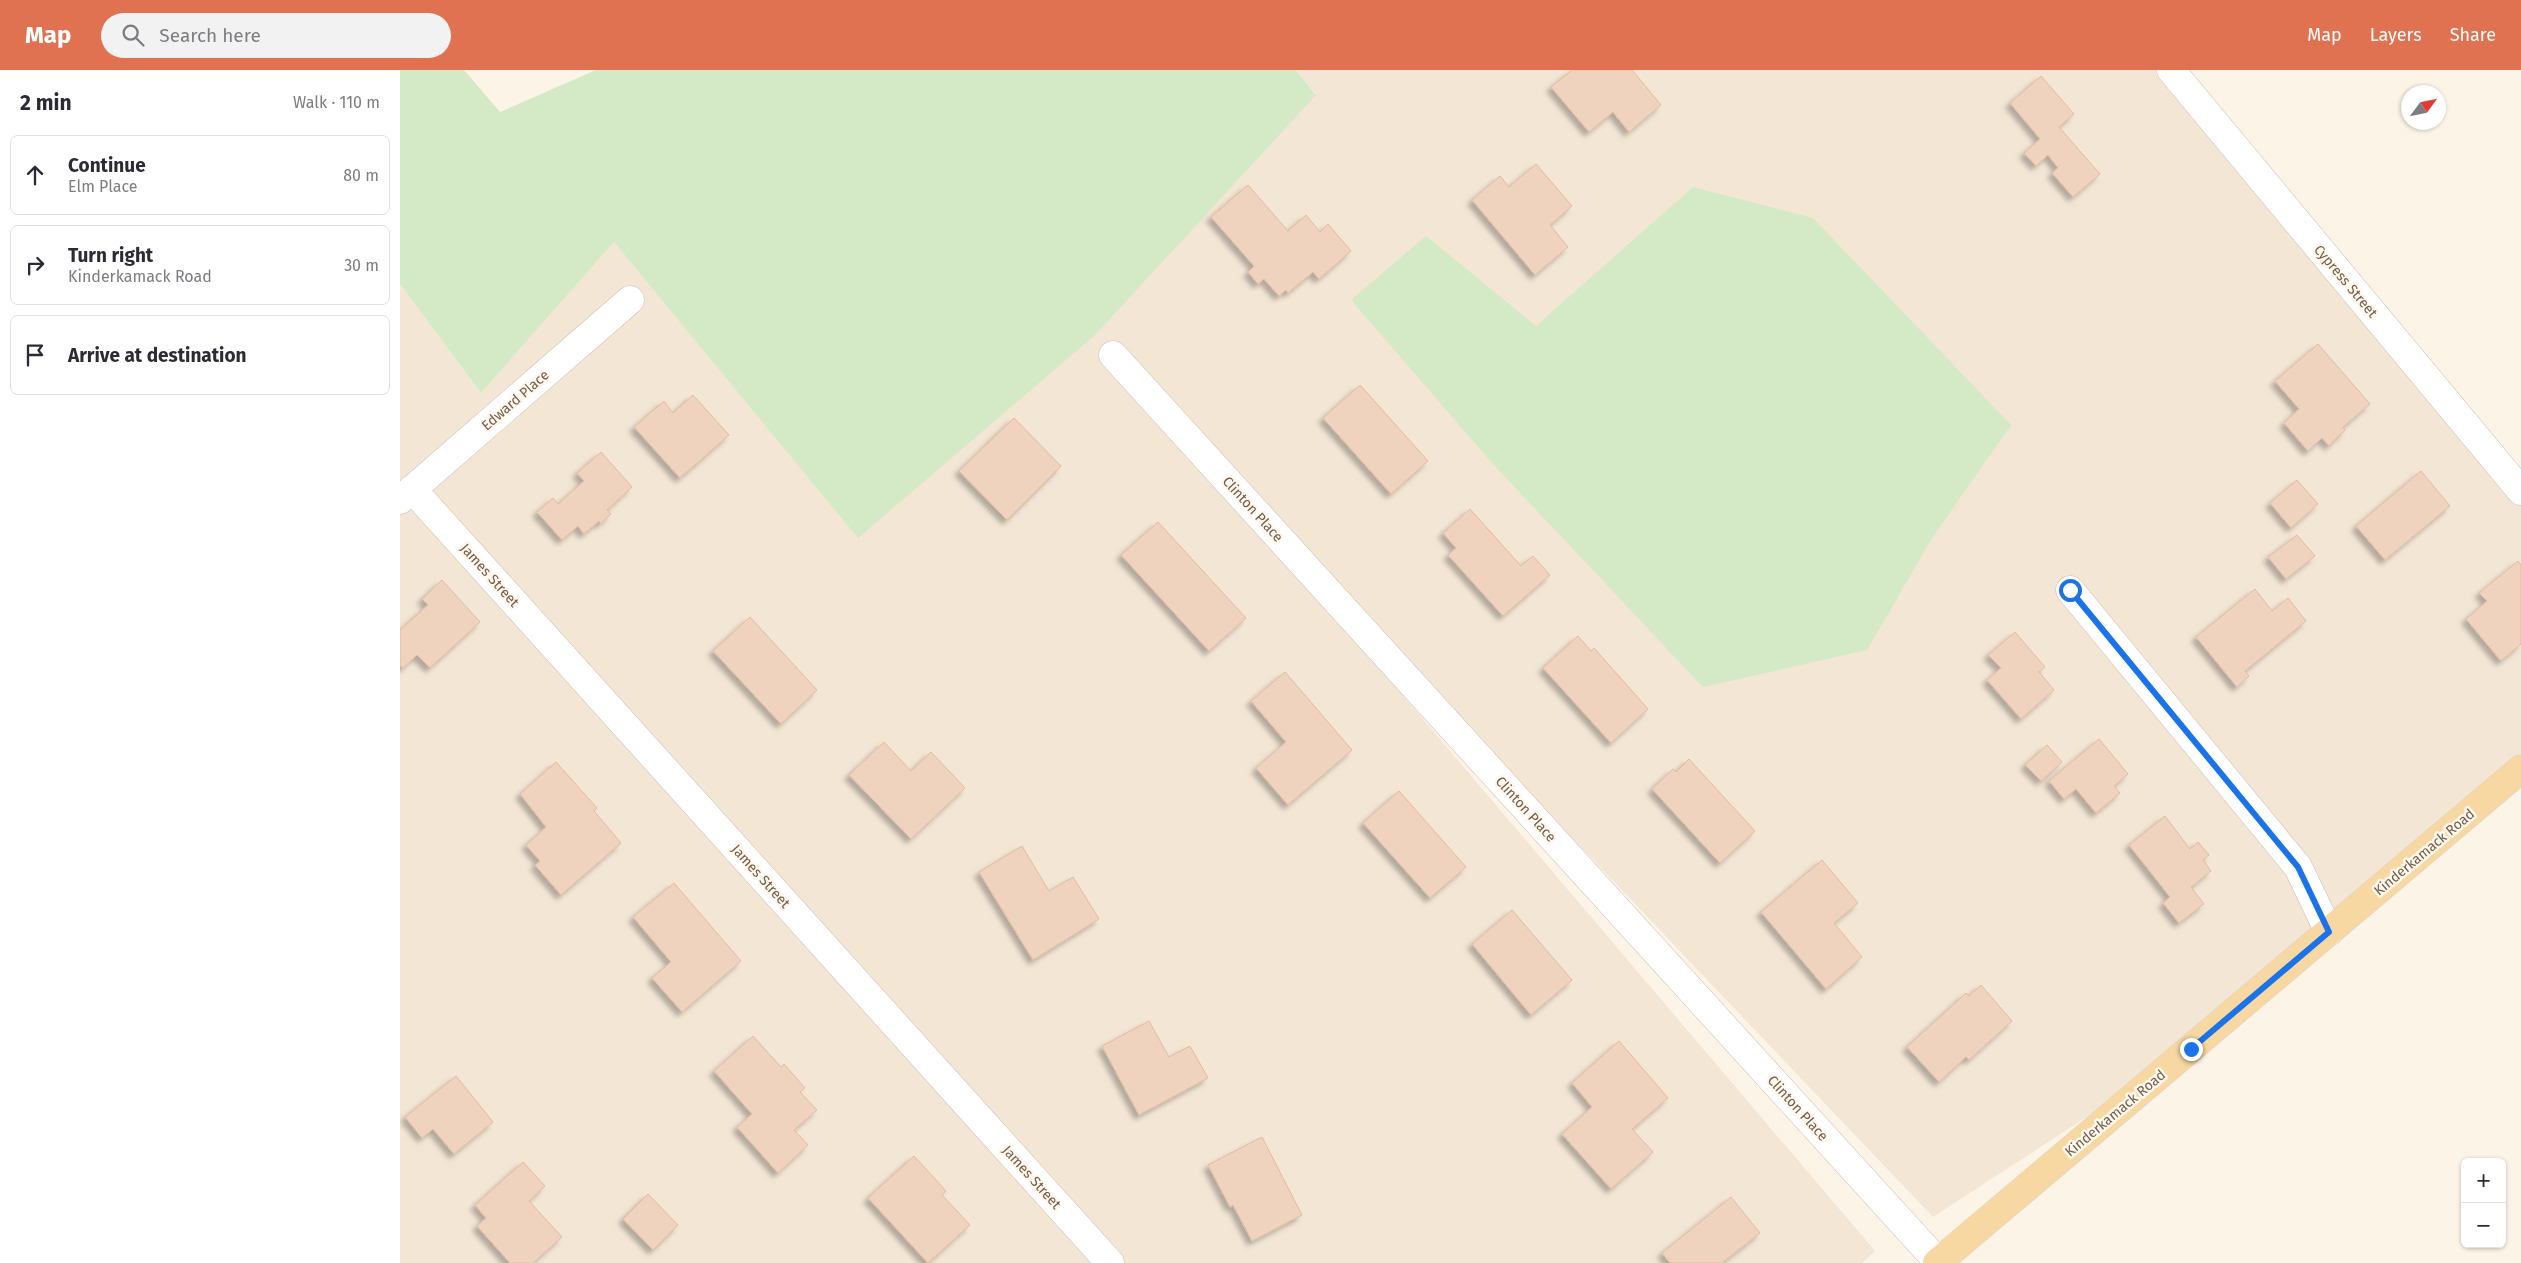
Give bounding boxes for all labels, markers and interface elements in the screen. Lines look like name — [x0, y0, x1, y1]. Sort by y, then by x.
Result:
search box — [101, 13, 451, 58]
text: Map — [25, 21, 71, 49]
icon: search — [119, 21, 147, 49]
text: Search here — [159, 24, 261, 47]
text: Map — [2307, 24, 2342, 46]
text: Layers — [2370, 24, 2422, 46]
text: Share — [2450, 24, 2496, 46]
north arrow — [2401, 85, 2446, 130]
text: 2 min — [20, 90, 72, 116]
text: Walk · 110 m — [293, 93, 380, 112]
text: Continue — [68, 154, 146, 177]
icon: ahead — [21, 161, 49, 189]
text: 80 m — [343, 166, 379, 185]
text: Elm Place — [68, 177, 138, 196]
street label: Cypress Street — [2310, 242, 2382, 322]
text: Turn right — [68, 244, 153, 267]
icon: right — [21, 251, 49, 279]
text: 30 m — [344, 256, 379, 275]
text: Kinderkamack Road — [68, 267, 212, 286]
icon: arrive — [21, 341, 49, 369]
text: Arrive at destination — [68, 344, 247, 367]
street label: Edward Place — [478, 366, 553, 434]
street label: Clinton Place — [1219, 473, 1287, 546]
street label: James Street — [457, 540, 523, 611]
route start — [2059, 579, 2082, 602]
street label: Clinton Place — [1492, 773, 1560, 846]
street label: Kinderkamack Road — [2371, 805, 2478, 899]
street label: James Street — [728, 841, 794, 912]
route end — [2180, 1038, 2203, 1061]
street label: Kinderkamack Road — [2062, 1066, 2169, 1160]
street label: Clinton Place — [1764, 1072, 1832, 1145]
street label: James Street — [999, 1142, 1065, 1213]
map controls — [2461, 1158, 2506, 1248]
button: + — [2461, 1158, 2506, 1203]
button: − — [2461, 1203, 2506, 1248]

